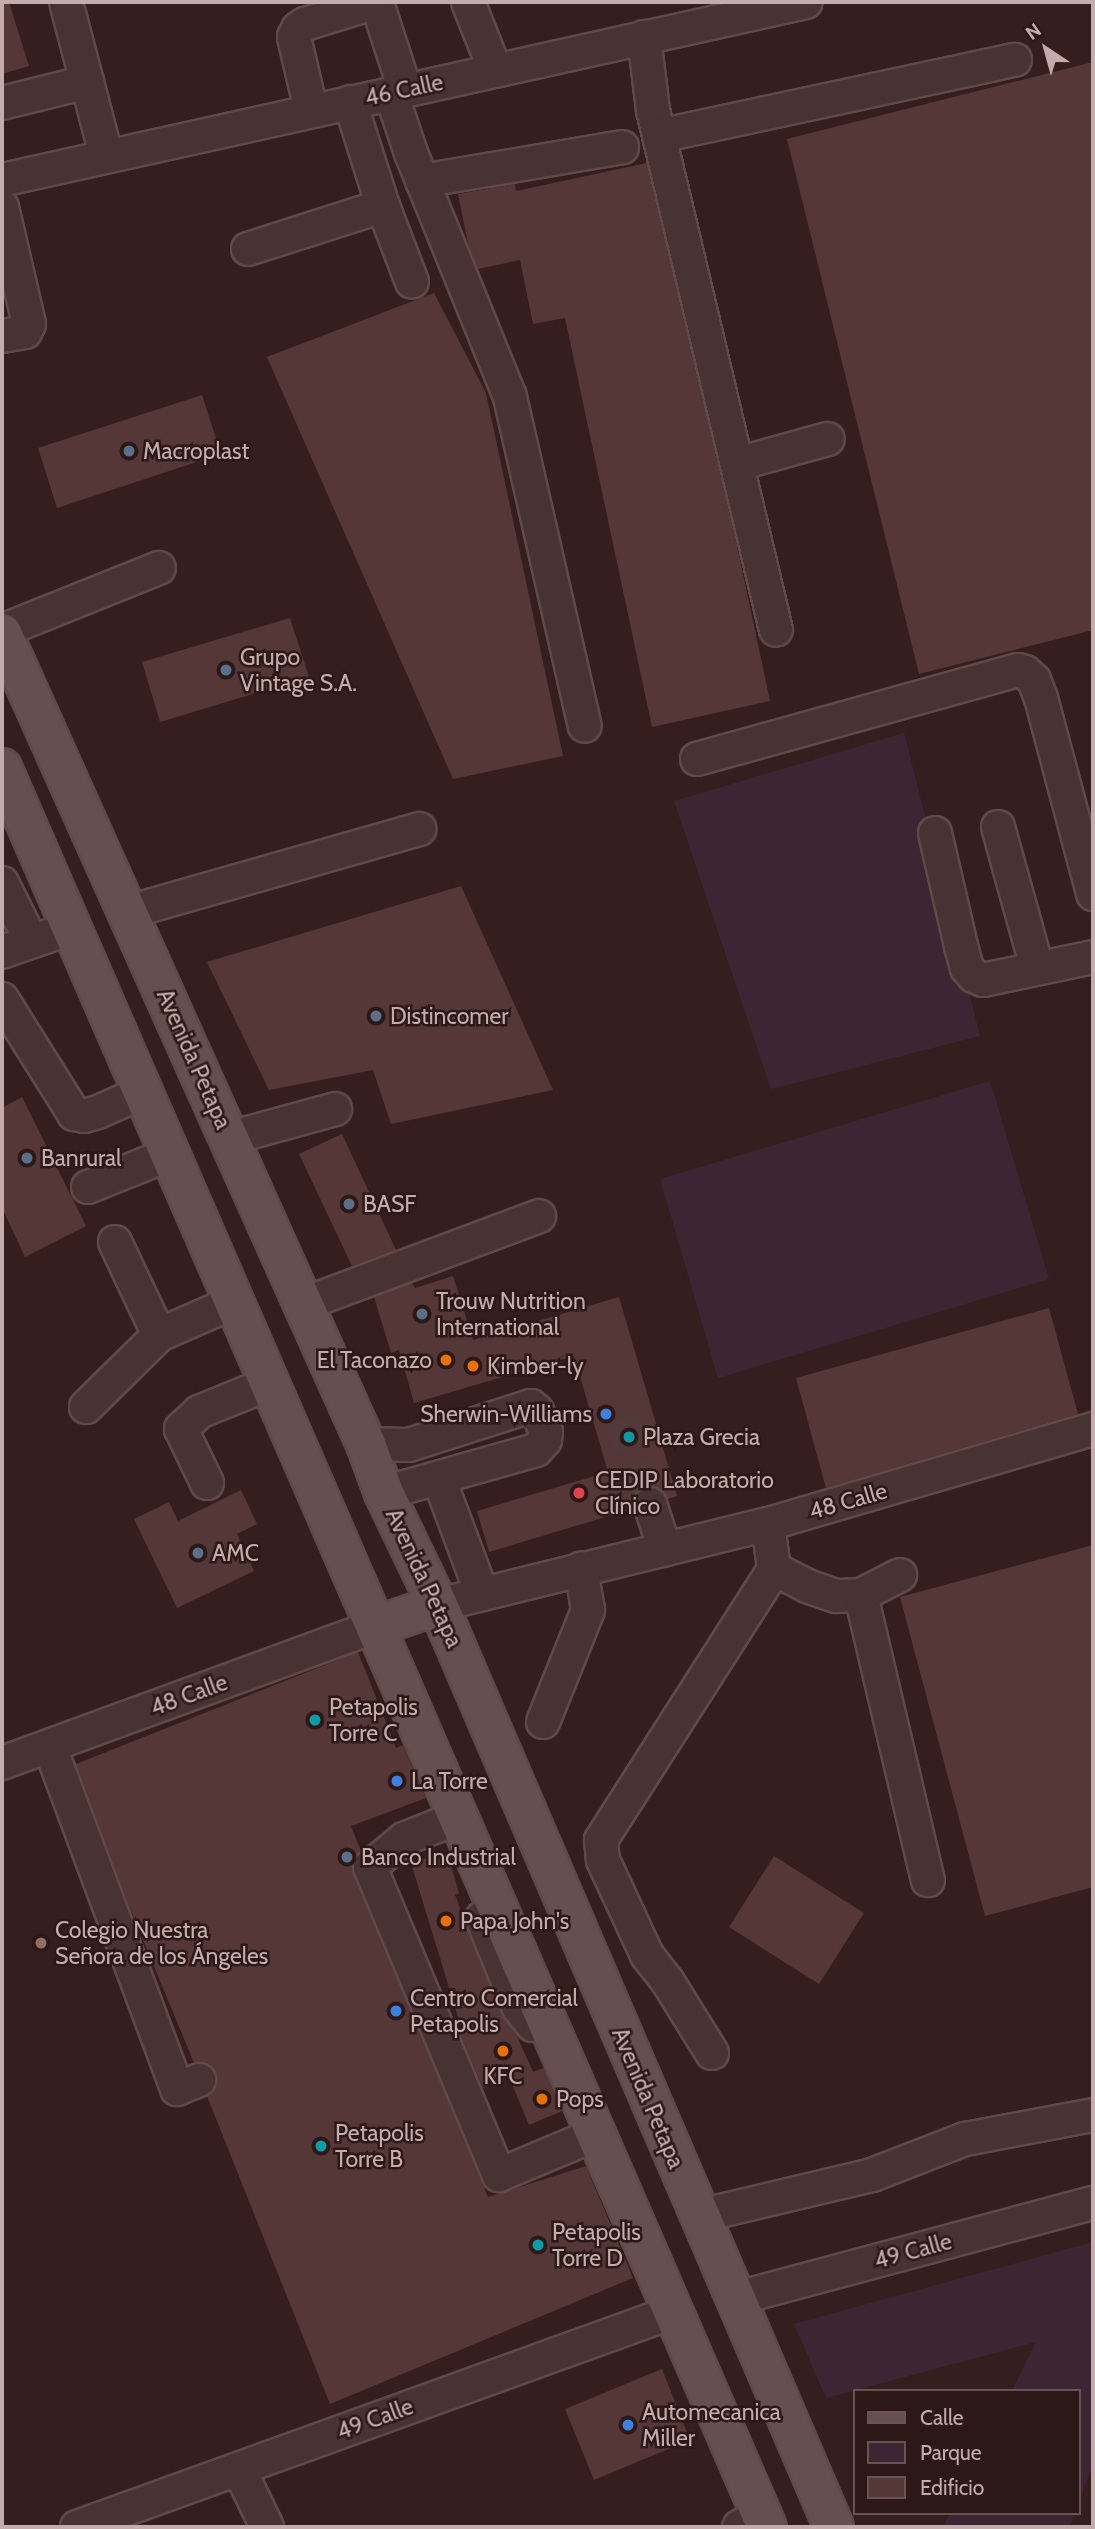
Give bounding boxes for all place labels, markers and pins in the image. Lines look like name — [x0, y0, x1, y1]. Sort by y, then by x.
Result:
place label: Macroplast — [143, 437, 249, 465]
marker: Macroplast — [121, 443, 137, 459]
place label: Grupo Vintage S.A. — [240, 643, 357, 697]
marker: Grupo Vintage S.A. — [218, 662, 234, 678]
place label: Distincomer — [390, 1002, 509, 1030]
marker: Distincomer — [368, 1008, 384, 1024]
place label: Banrural — [41, 1144, 122, 1172]
marker: Banrural — [19, 1150, 35, 1166]
place label: BASF — [363, 1190, 416, 1218]
marker: BASF — [341, 1196, 357, 1212]
place label: Trouw Nutrition International — [436, 1287, 586, 1341]
marker: Trouw Nutrition International — [414, 1306, 430, 1322]
place label: El Taconazo — [317, 1346, 432, 1374]
marker: El Taconazo — [438, 1352, 454, 1368]
place label: Kimber-ly — [487, 1352, 584, 1380]
marker: Kimber-ly — [465, 1358, 481, 1374]
place label: Sherwin-Williams — [420, 1400, 592, 1428]
marker: Sherwin-Williams — [598, 1406, 614, 1422]
place label: Plaza Grecia — [643, 1423, 760, 1451]
marker: Plaza Grecia — [621, 1429, 637, 1445]
place label: CEDIP Laboratorio Clínico — [595, 1466, 774, 1520]
marker: CEDIP Laboratorio Clínico — [569, 1483, 589, 1503]
place label: AMC — [212, 1539, 259, 1567]
marker: AMC — [190, 1545, 206, 1561]
place label: Petapolis Torre C — [329, 1693, 418, 1747]
marker: Petapolis Torre C — [307, 1712, 323, 1728]
place label: La Torre — [411, 1767, 488, 1795]
marker: La Torre — [389, 1773, 405, 1789]
place label: Banco Industrial — [361, 1843, 516, 1871]
marker: Banco Industrial — [339, 1849, 355, 1865]
place label: Papa John's — [460, 1907, 569, 1935]
marker: Papa John's — [438, 1913, 454, 1929]
place label: Colegio Nuestra Señora de los Ángeles — [55, 1916, 268, 1970]
marker: Colegio Nuestra Señora de los Ángeles — [33, 1935, 49, 1951]
place label: Centro Comercial Petapolis — [410, 1984, 578, 2038]
marker: Centro Comercial Petapolis — [388, 2003, 404, 2019]
marker: KFC — [495, 2043, 511, 2059]
place label: KFC — [483, 2062, 523, 2090]
place label: Pops — [556, 2085, 604, 2113]
marker: Pops — [534, 2091, 550, 2107]
place label: Petapolis Torre B — [335, 2119, 424, 2173]
marker: Petapolis Torre B — [313, 2138, 329, 2154]
place label: Petapolis Torre D — [552, 2218, 641, 2272]
marker: Petapolis Torre D — [530, 2237, 546, 2253]
place label: Automecanica Miller — [642, 2398, 781, 2452]
marker: Automecanica Miller — [620, 2417, 636, 2433]

